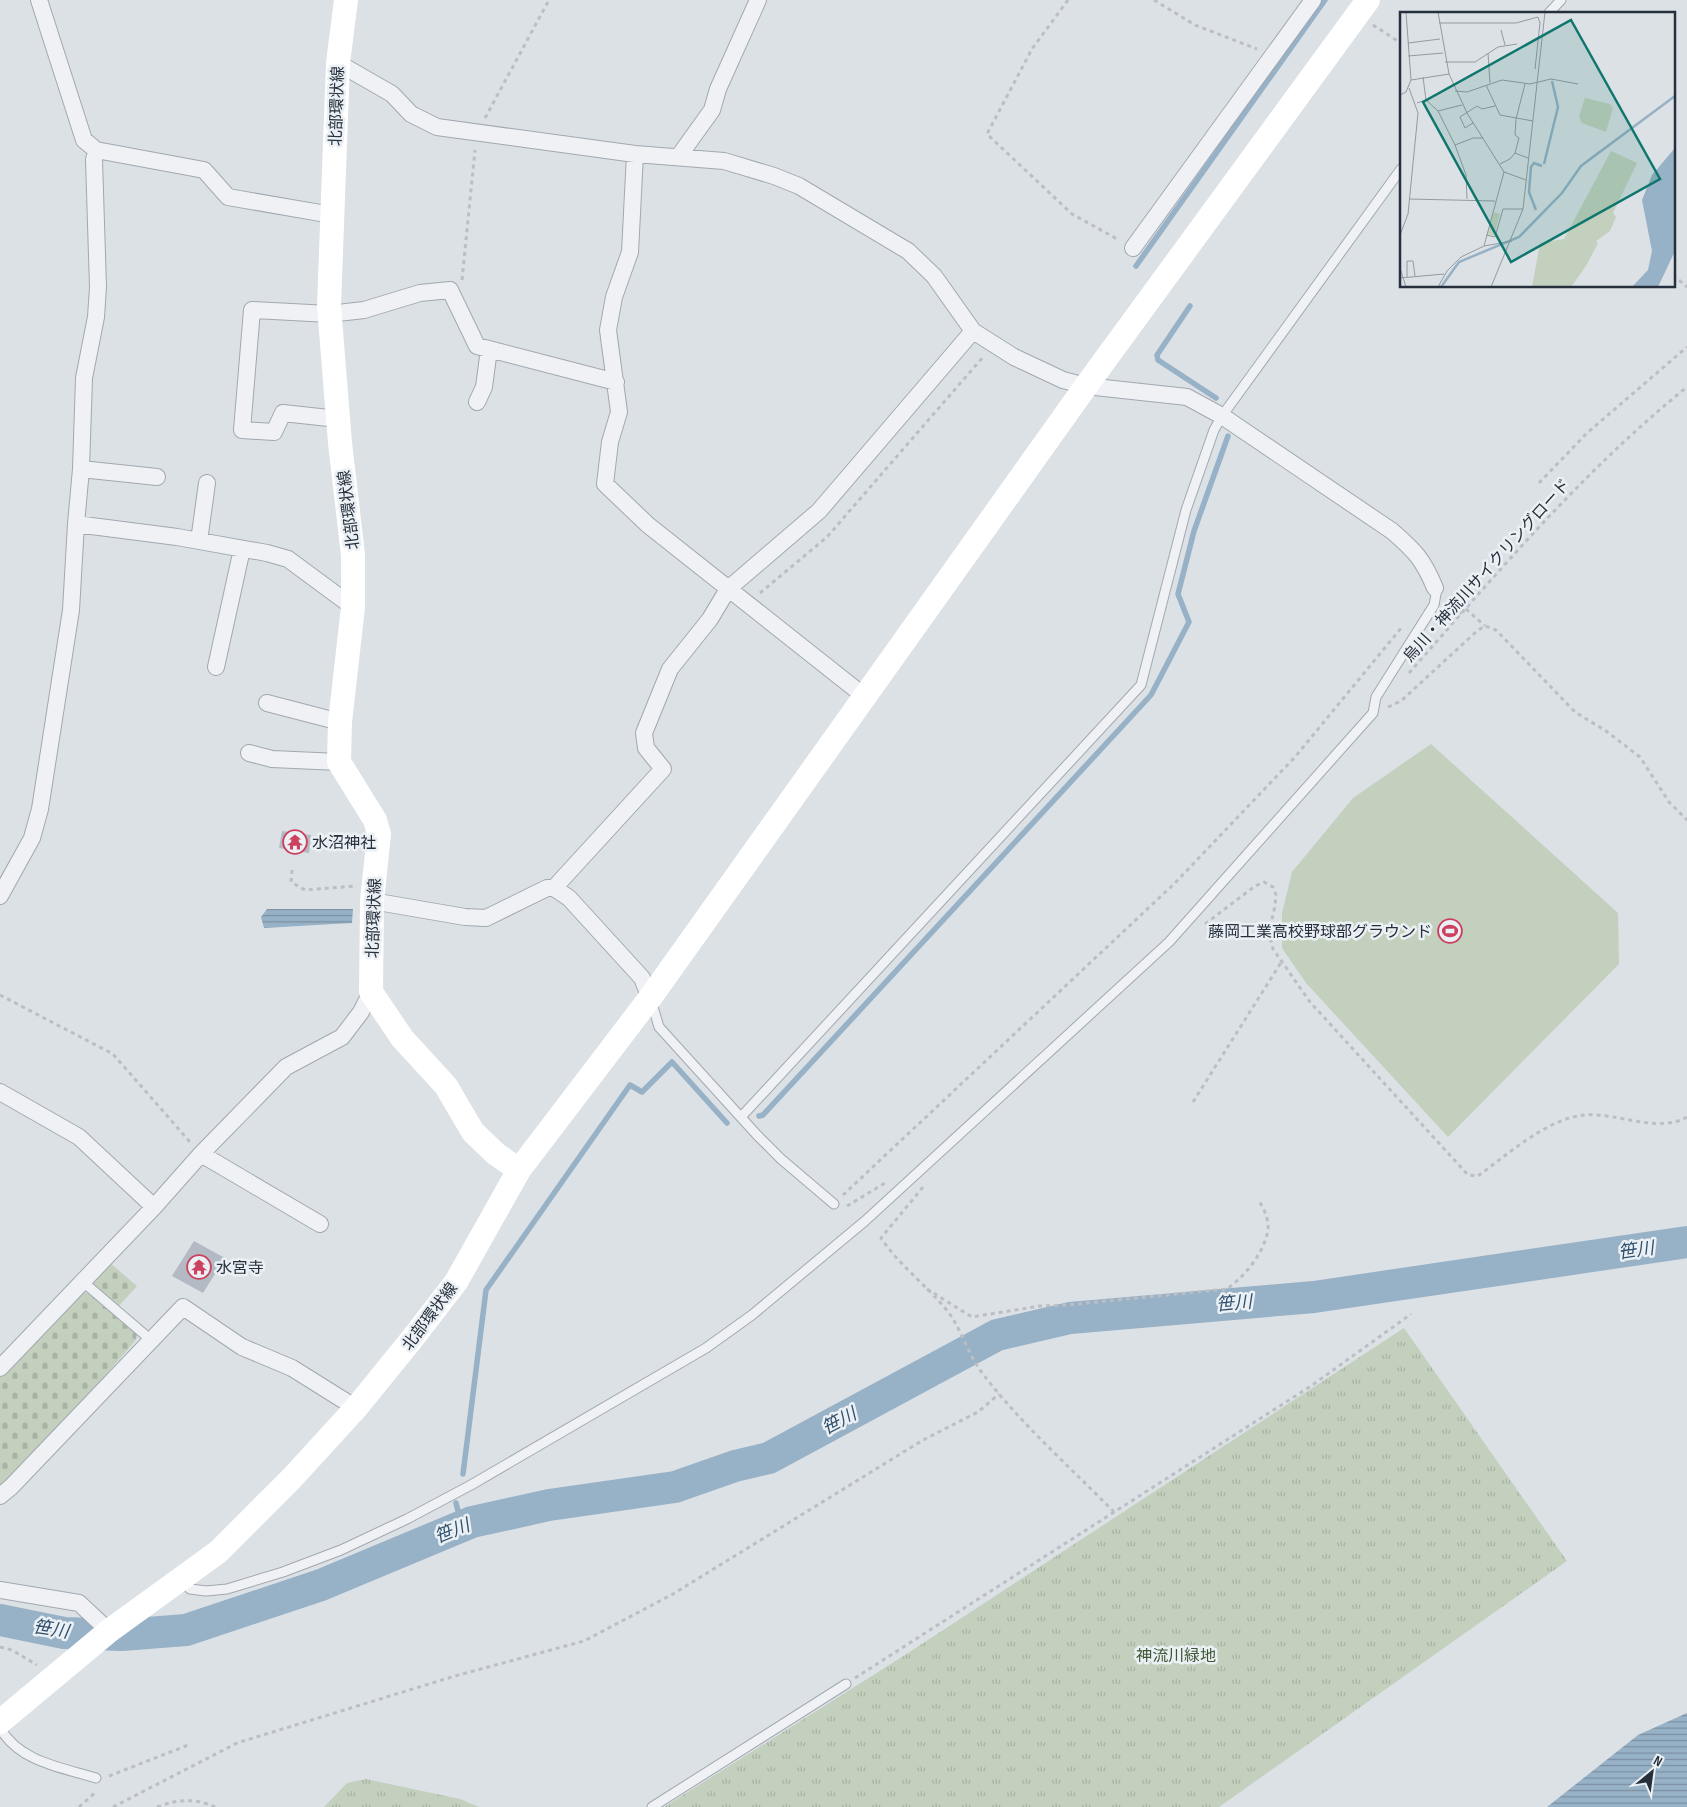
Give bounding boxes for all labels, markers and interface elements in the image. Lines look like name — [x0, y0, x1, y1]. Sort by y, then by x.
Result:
inset map — [1400, 12, 1674, 288]
street label: 北部環状線 — [327, 66, 348, 146]
street label: 北部環状線 — [335, 469, 364, 551]
street label: 烏川・神流川サイクリングロード — [1400, 476, 1574, 666]
temple icon: 水沼神社 — [282, 829, 308, 855]
place label: 水沼神社 — [312, 834, 376, 853]
street label: 北部環状線 — [364, 878, 385, 958]
sports icon: 藤岡工業高校野球部グラウンド — [1437, 918, 1463, 944]
place label: 藤岡工業高校野球部グラウンド — [1208, 923, 1432, 942]
water label: 笹川 — [1617, 1237, 1657, 1263]
temple icon: 水宮寺 — [186, 1254, 212, 1280]
place label: 水宮寺 — [216, 1259, 264, 1278]
street label: 北部環状線 — [399, 1279, 462, 1355]
water label: 笹川 — [1215, 1291, 1255, 1316]
water label: 笹川 — [818, 1403, 862, 1439]
water label: 笹川 — [432, 1514, 475, 1548]
water label: 笹川 — [32, 1616, 72, 1643]
park label: 神流川緑地 — [1136, 1647, 1216, 1666]
north arrow — [1627, 1747, 1677, 1797]
text: N — [1651, 1752, 1665, 1770]

